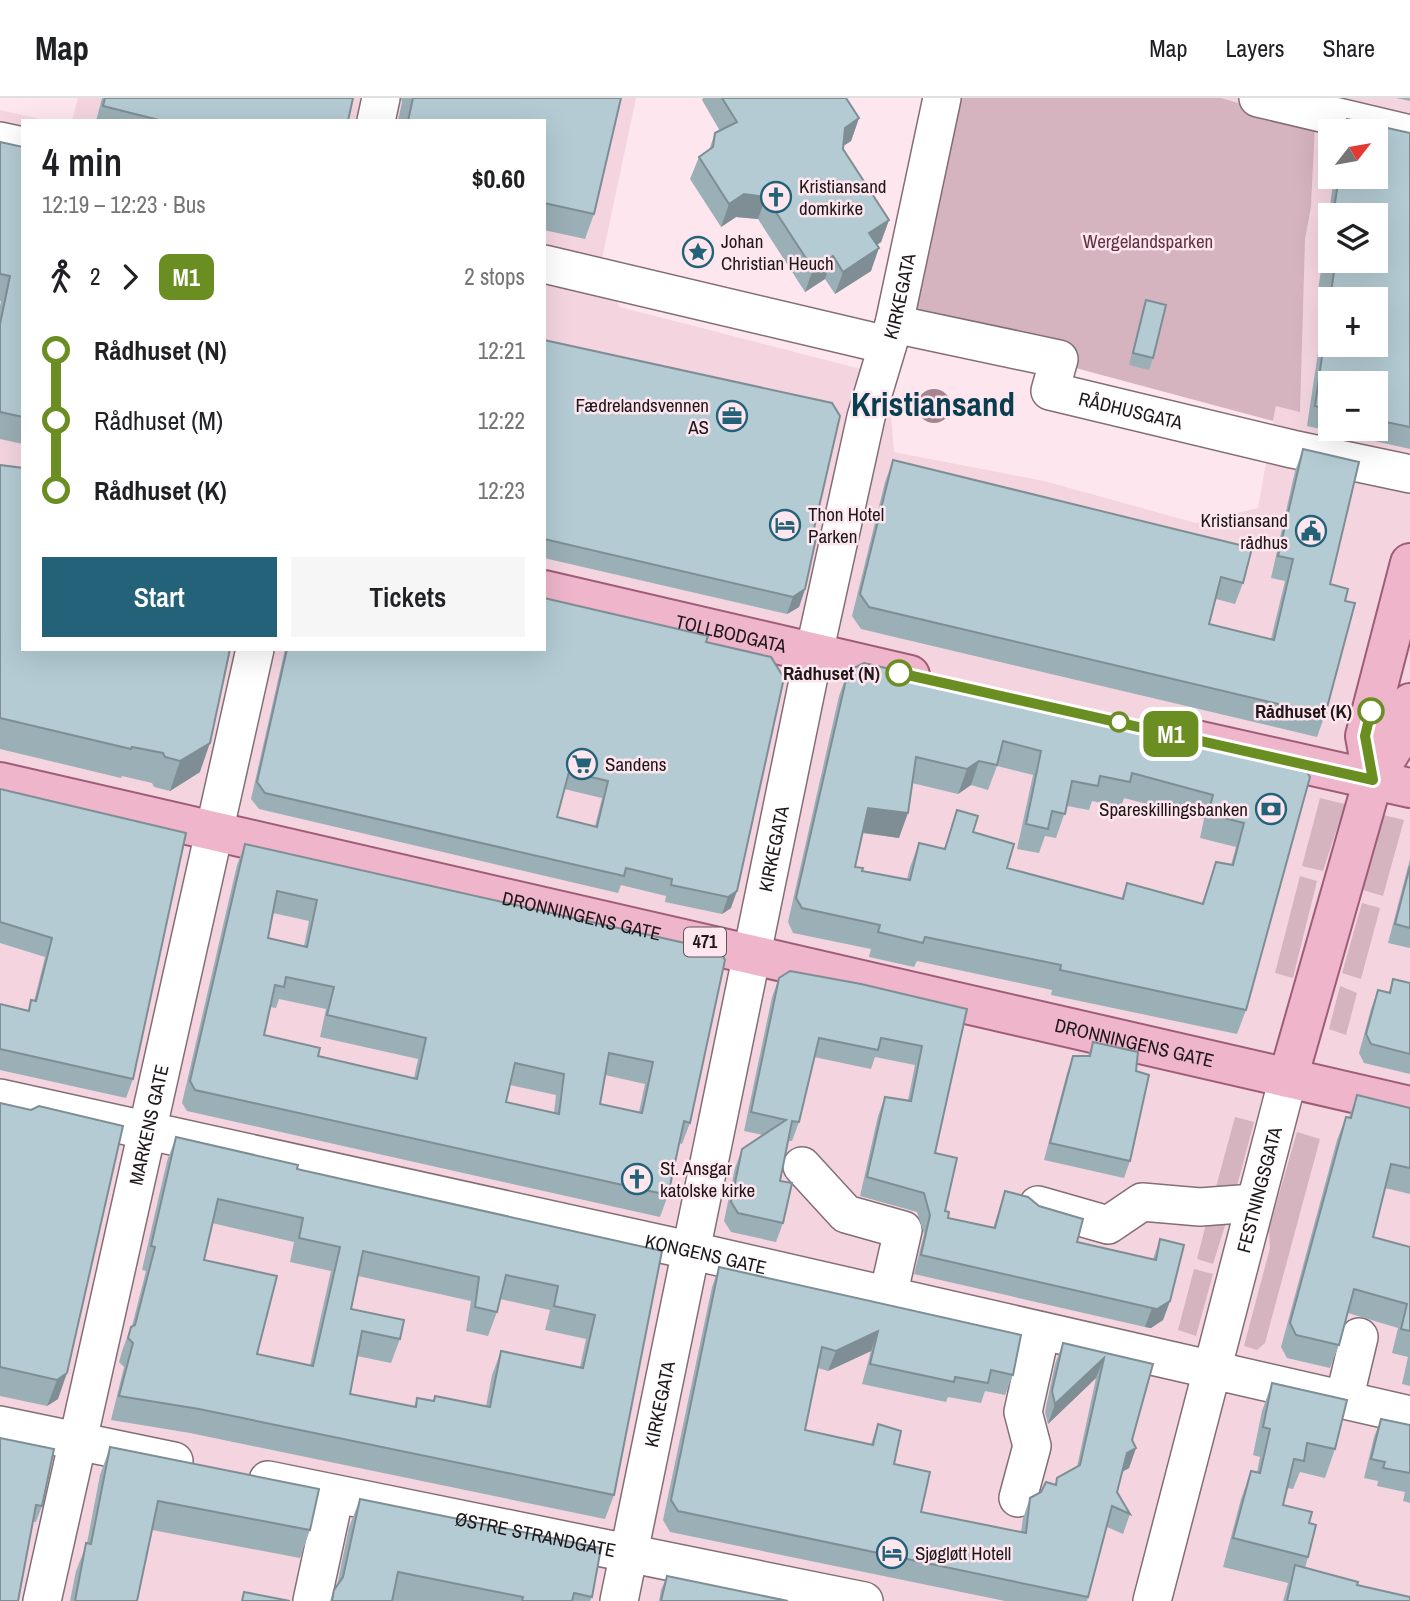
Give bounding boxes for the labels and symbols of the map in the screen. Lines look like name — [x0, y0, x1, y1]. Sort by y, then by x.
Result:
north arrow — [1318, 119, 1388, 189]
place label: Kristiansand domkirke — [799, 173, 886, 221]
church icon: Kristiansand domkirke — [759, 180, 793, 214]
place label: Johan Christian Heuch — [721, 228, 834, 276]
park label: Wergelandsparken — [1083, 228, 1213, 254]
place icon: Johan Christian Heuch — [681, 235, 715, 269]
street label: KIRKEGATA — [877, 250, 922, 342]
district label: Kristiansand — [851, 382, 1015, 426]
street label: RÅDHUSGATA — [1076, 385, 1186, 435]
place label: Fædrelandsvennen AS — [576, 392, 709, 440]
office icon: Fædrelandsvennen AS — [715, 399, 749, 433]
place label: Thon Hotel Parken — [808, 501, 884, 549]
place label: Kristiansand rådhus — [1201, 507, 1288, 555]
hotel icon: Thon Hotel Parken — [768, 508, 802, 542]
public building icon: Kristiansand rådhus — [1294, 514, 1328, 548]
street label: TOLLBODGATA — [673, 608, 789, 659]
place label: Rådhuset (N) — [783, 660, 880, 686]
marker: Rådhuset (N) — [886, 660, 912, 686]
place label: Rådhuset (K) — [1255, 698, 1352, 724]
marker: Rådhuset (K) — [1358, 698, 1384, 724]
line badge: M1 — [1140, 711, 1202, 757]
unlabelled marker — [1109, 712, 1129, 732]
supermarket icon: Sandens — [565, 747, 599, 781]
place label: Sandens — [605, 751, 667, 777]
bank icon: Spareskillingsbanken — [1254, 792, 1288, 826]
place label: Spareskillingsbanken — [1099, 796, 1248, 822]
street label: KIRKEGATA — [752, 803, 795, 894]
street label: DRONNINGENS GATE — [500, 885, 664, 947]
road number: 471 — [684, 928, 726, 956]
street label: DRONNINGENS GATE — [1052, 1012, 1217, 1074]
street label: MARKENS GATE — [122, 1062, 175, 1188]
street label: FESTNINGSGATA — [1230, 1123, 1288, 1256]
place label: St. Ansgar katolske kirke — [660, 1155, 755, 1203]
church icon: St. Ansgar katolske kirke — [620, 1162, 654, 1196]
street label: KONGENS GATE — [643, 1228, 769, 1280]
street label: KIRKEGATA — [638, 1358, 681, 1449]
street label: ØSTRE STRANDGATE — [453, 1505, 618, 1563]
hotel icon: Sjøgløtt Hotell — [875, 1536, 909, 1570]
place label: Sjøgløtt Hotell — [915, 1540, 1011, 1566]

